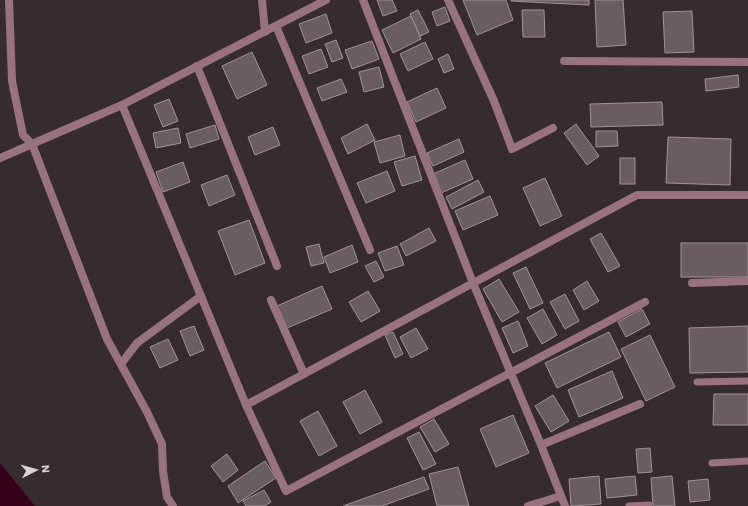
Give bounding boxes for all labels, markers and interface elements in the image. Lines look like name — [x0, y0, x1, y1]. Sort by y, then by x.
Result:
north arrow — [16, 450, 56, 490]
text: N — [39, 464, 52, 474]

